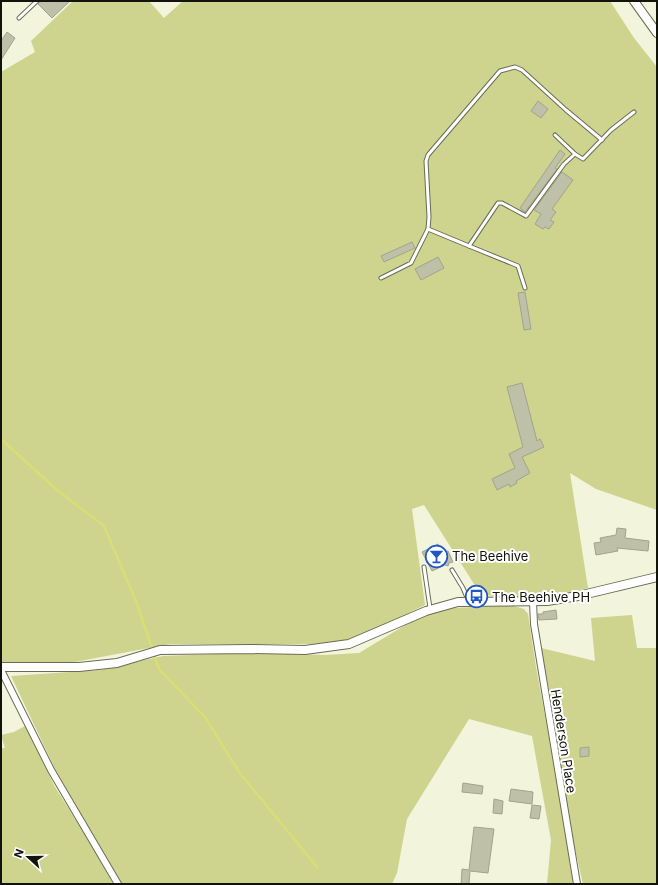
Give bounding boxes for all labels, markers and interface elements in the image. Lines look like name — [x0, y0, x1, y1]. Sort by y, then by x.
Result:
bar icon: The Beehive — [424, 543, 450, 569]
place label: The Beehive — [452, 548, 528, 564]
bus stop icon: The Beehive PH — [463, 584, 489, 610]
place label: The Beehive PH — [492, 589, 590, 605]
street label: Henderson Place — [548, 688, 580, 794]
north arrow — [8, 837, 48, 877]
text: N — [11, 847, 27, 860]

